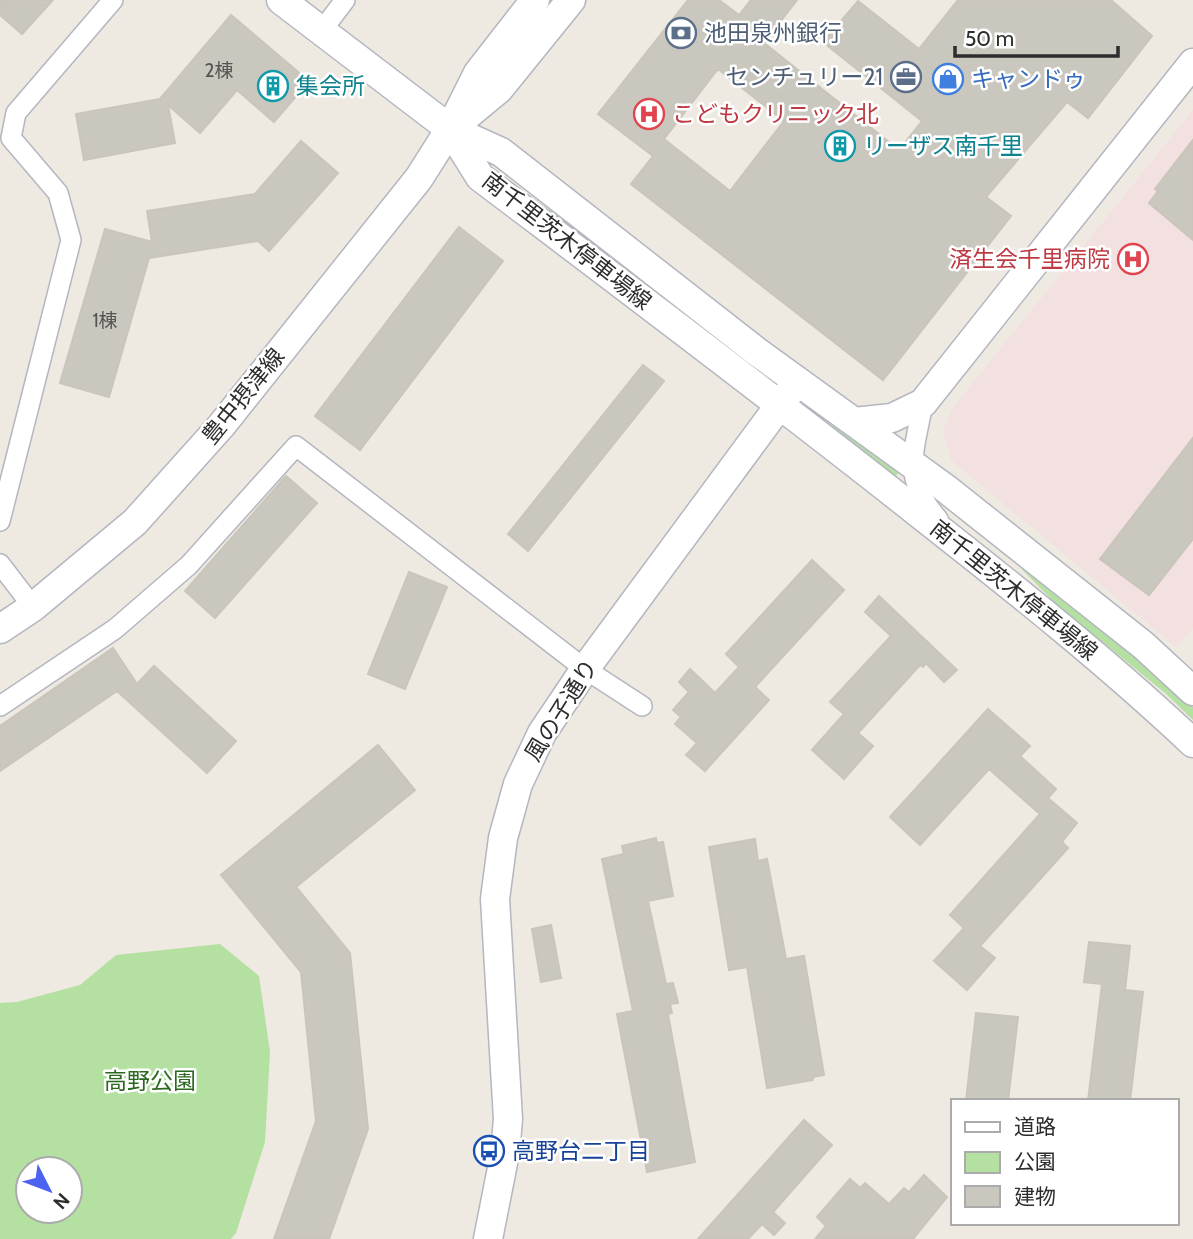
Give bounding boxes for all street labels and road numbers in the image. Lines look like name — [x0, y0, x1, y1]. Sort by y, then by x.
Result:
street label: 南千里茨木停車場線 — [477, 166, 657, 316]
street label: 豊中摂津線 — [196, 343, 290, 449]
street label: 南千里茨木停車場線 — [925, 514, 1103, 666]
street label: 風の子通り — [519, 654, 603, 766]

